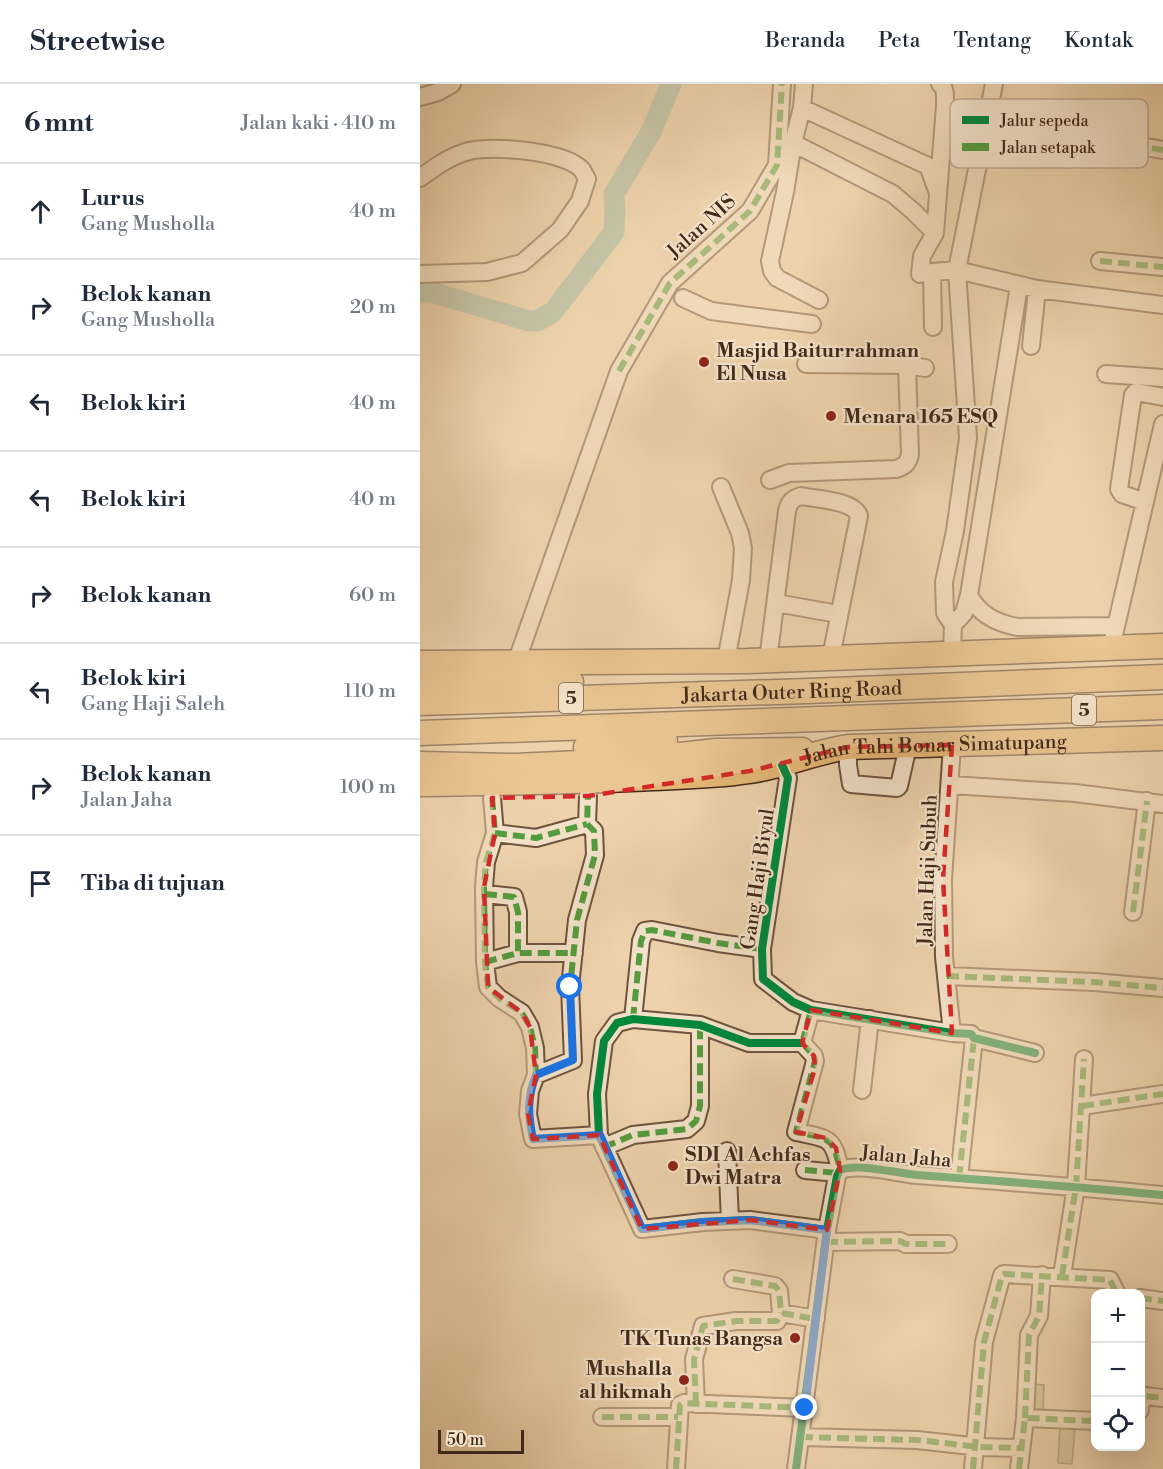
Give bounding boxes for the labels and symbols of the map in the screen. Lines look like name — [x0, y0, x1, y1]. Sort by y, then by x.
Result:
legend — [950, 99, 1148, 168]
text: Jalur sepeda — [999, 111, 1089, 131]
text: Jalan setapak — [999, 138, 1097, 158]
street label: Jalan NIS — [661, 190, 742, 265]
place label: Masjid Baiturrahman El Nusa — [716, 339, 920, 387]
marker: Masjid Baiturrahman El Nusa — [697, 355, 711, 369]
place label: Menara 165 ESQ — [843, 405, 998, 430]
marker: Menara 165 ESQ — [824, 409, 838, 423]
street label: Jakarta Outer Ring Road — [680, 676, 903, 709]
road number: 5 — [559, 683, 583, 713]
road number: 5 — [1072, 695, 1096, 725]
street label: Jalan Tahi Bonar Simatupang — [800, 730, 1068, 771]
street label: Jalan Haji Subuh — [913, 794, 944, 947]
street label: Gang Haji Biyul — [736, 807, 781, 951]
route start — [556, 973, 582, 999]
street label: Jalan Jaha — [858, 1141, 953, 1174]
place label: SDI Al Achfas Dwi Matra — [685, 1143, 811, 1191]
marker: SDI Al Achfas Dwi Matra — [666, 1159, 680, 1173]
place label: TK Tunas Bangsa — [621, 1327, 783, 1352]
marker: TK Tunas Bangsa — [788, 1331, 802, 1345]
place label: Mushalla al hikmah — [579, 1357, 673, 1405]
marker: Mushalla al hikmah — [677, 1373, 691, 1387]
route end — [791, 1394, 817, 1420]
scale bar — [438, 1427, 524, 1454]

